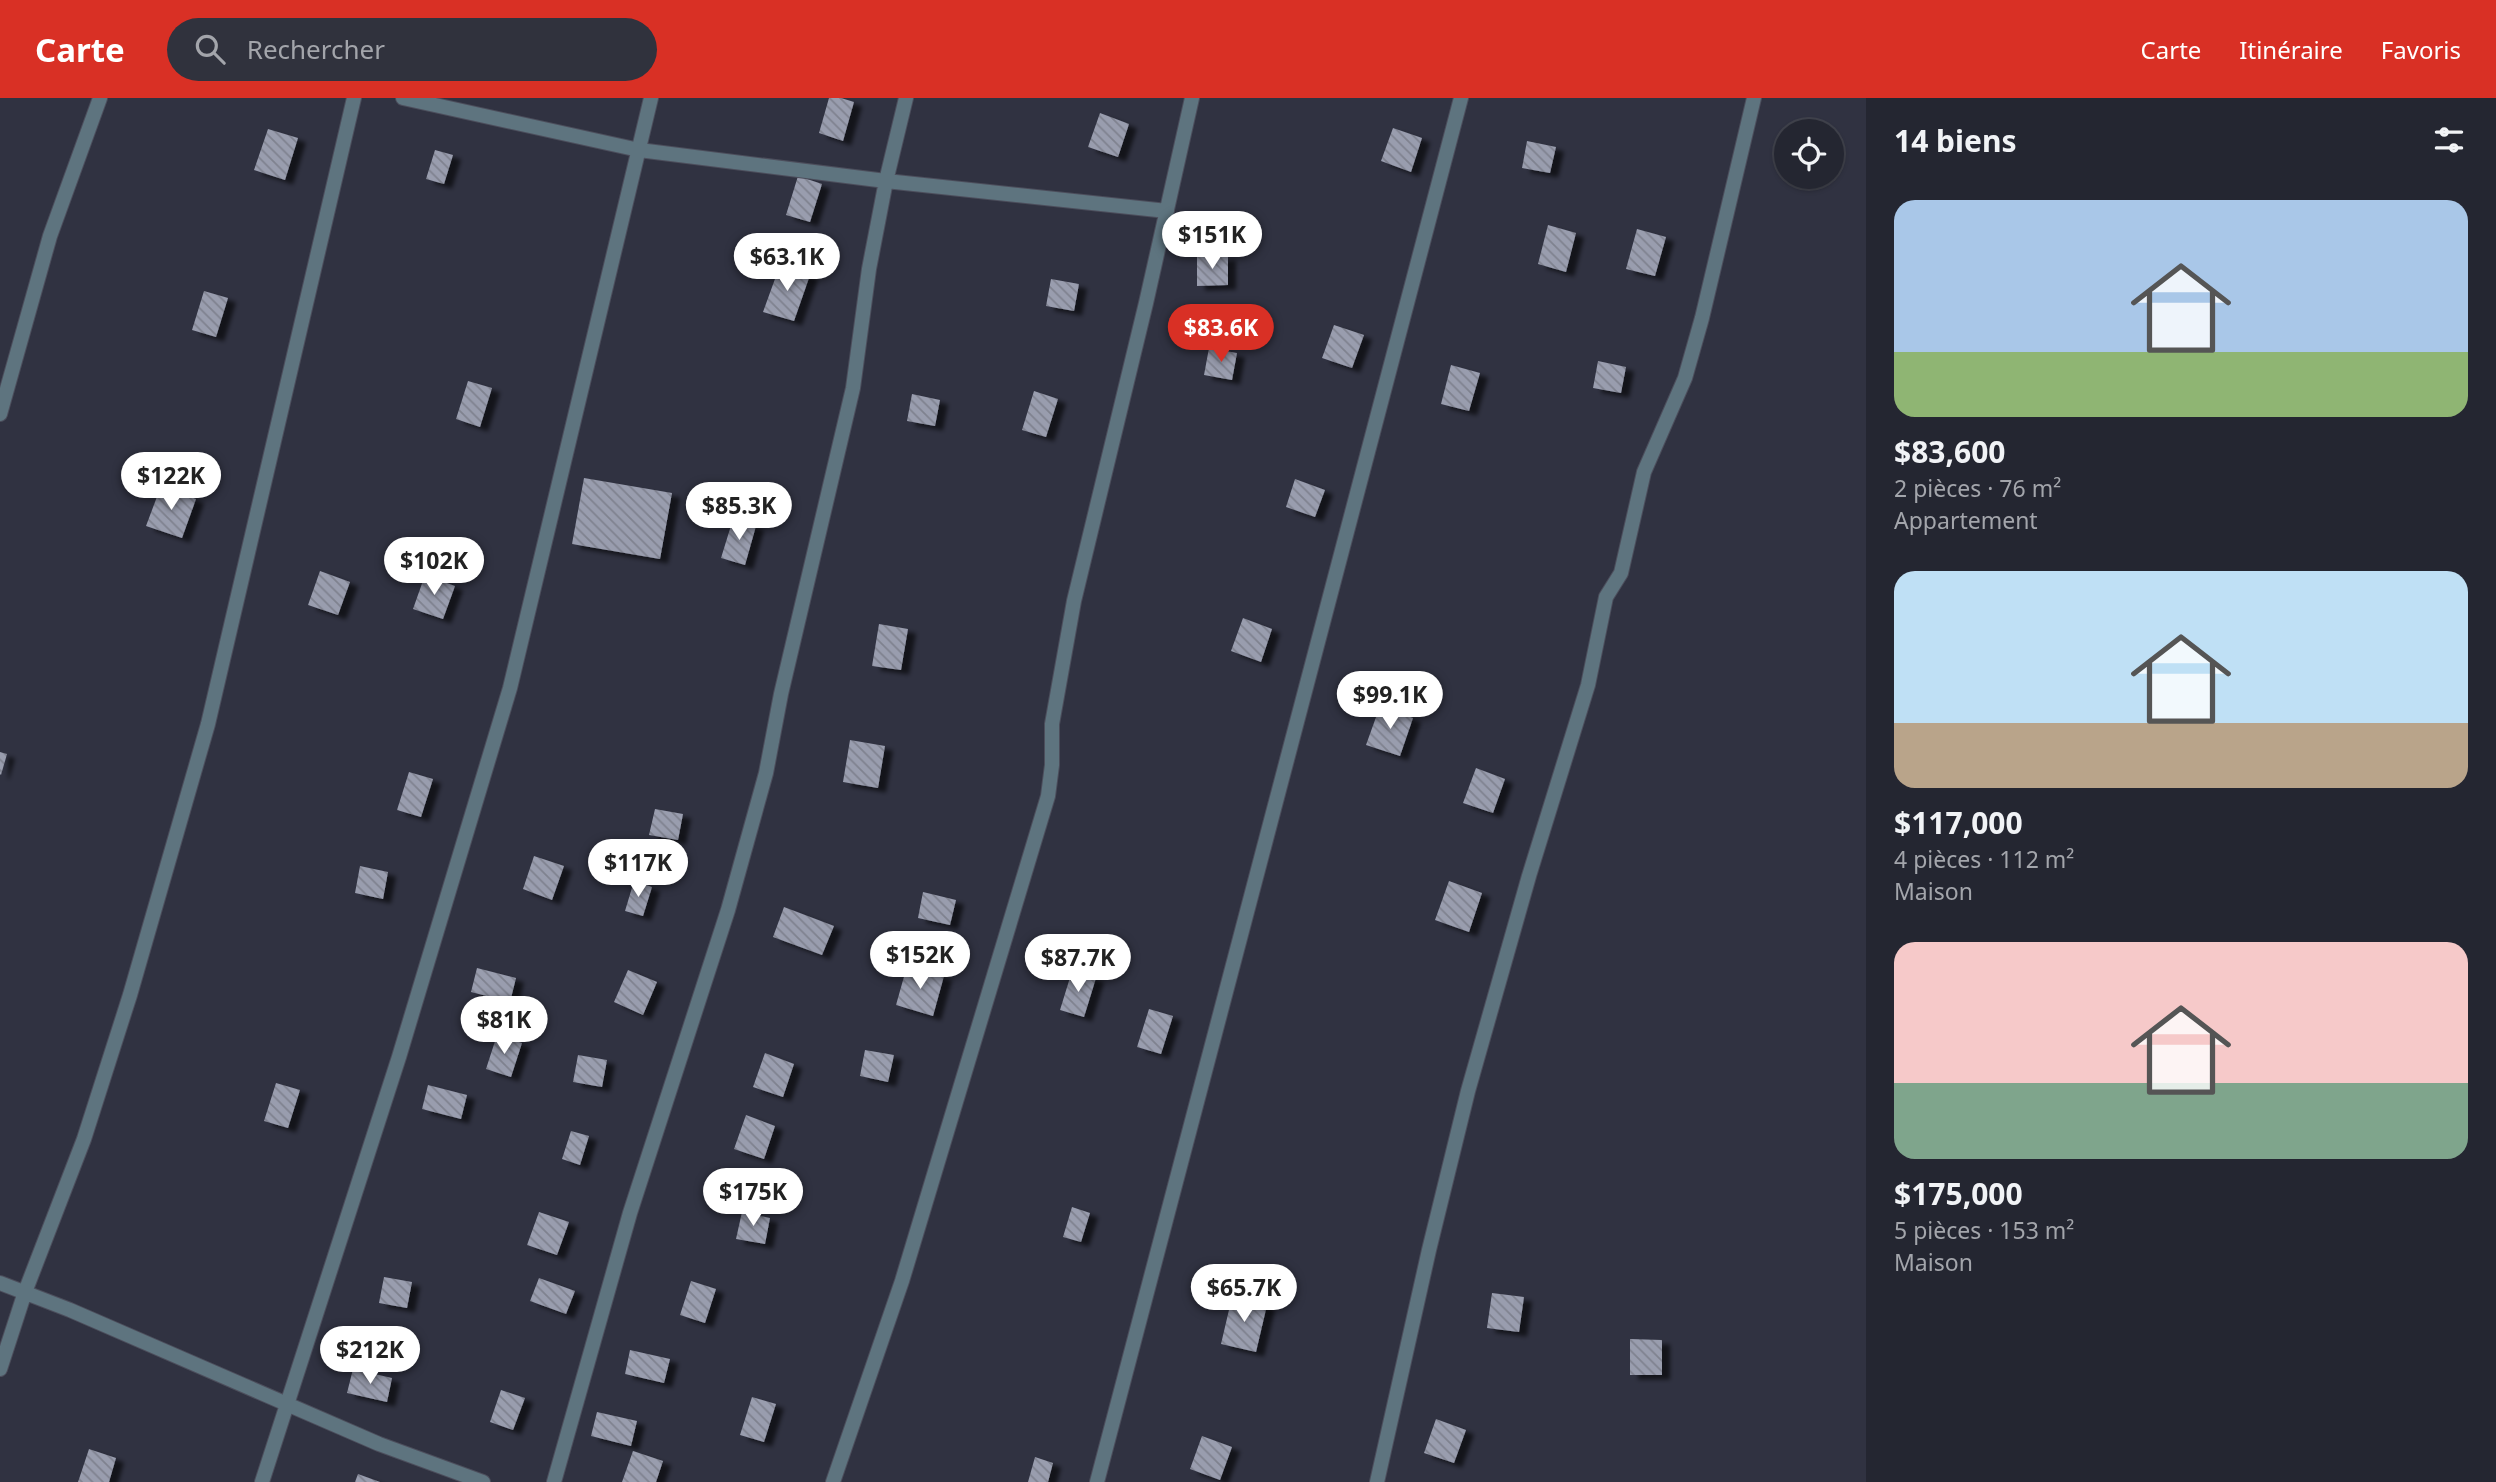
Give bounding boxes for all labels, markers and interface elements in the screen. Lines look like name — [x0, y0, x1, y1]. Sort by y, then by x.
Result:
search box — [167, 18, 657, 81]
text: Carte — [35, 27, 125, 72]
icon: search — [191, 30, 229, 68]
text: Rechercher — [247, 31, 385, 67]
text: Carte — [2141, 33, 2201, 66]
text: Itinéraire — [2239, 33, 2343, 66]
text: Favoris — [2381, 33, 2461, 66]
map controls — [1774, 119, 1844, 189]
button: locate — [1774, 119, 1844, 189]
text: 14 biens — [1894, 120, 2017, 161]
icon: filters — [2430, 121, 2468, 159]
pin: $151K — [1163, 212, 1261, 271]
text: $151K — [1178, 218, 1246, 250]
pin: $63.1K — [730, 234, 844, 293]
text: $63.1K — [750, 240, 824, 272]
icon: home — [2118, 245, 2244, 371]
pin: $83.6K — [1164, 304, 1278, 364]
text: $83.6K — [1184, 311, 1258, 343]
text: $83,600 — [1894, 431, 2006, 472]
pin: $122K — [122, 452, 220, 512]
text: $122K — [137, 459, 205, 491]
text: 2 pièces · 76 m² — [1894, 472, 2061, 504]
pin: $85.3K — [682, 482, 796, 542]
text: $85.3K — [702, 489, 776, 521]
text: Appartement — [1894, 504, 2038, 536]
pin: $102K — [385, 538, 483, 597]
text: $102K — [400, 544, 468, 576]
icon: home — [2118, 616, 2244, 742]
pin: $99.1K — [1333, 672, 1447, 731]
text: $99.1K — [1353, 678, 1427, 710]
text: $117,000 — [1894, 802, 2023, 843]
pin: $117K — [589, 840, 687, 899]
text: 4 pièces · 112 m² — [1894, 843, 2074, 875]
text: $117K — [604, 846, 672, 878]
text: Maison — [1894, 875, 1973, 907]
pin: $152K — [871, 932, 969, 991]
pin: $87.7K — [1021, 934, 1135, 994]
text: $152K — [886, 938, 954, 970]
text: $87.7K — [1041, 941, 1115, 973]
icon: home — [2118, 987, 2244, 1113]
pin: $81K — [463, 996, 545, 1056]
text: $81K — [477, 1003, 531, 1035]
pin: $175K — [704, 1168, 802, 1228]
text: $175,000 — [1894, 1173, 2023, 1214]
text: $175K — [719, 1175, 787, 1207]
text: 5 pièces · 153 m² — [1894, 1214, 2074, 1246]
text: Maison — [1894, 1246, 1973, 1278]
pin: $65.7K — [1187, 1264, 1301, 1324]
text: $65.7K — [1207, 1271, 1281, 1303]
pin: $212K — [321, 1326, 419, 1386]
text: $212K — [336, 1333, 404, 1365]

